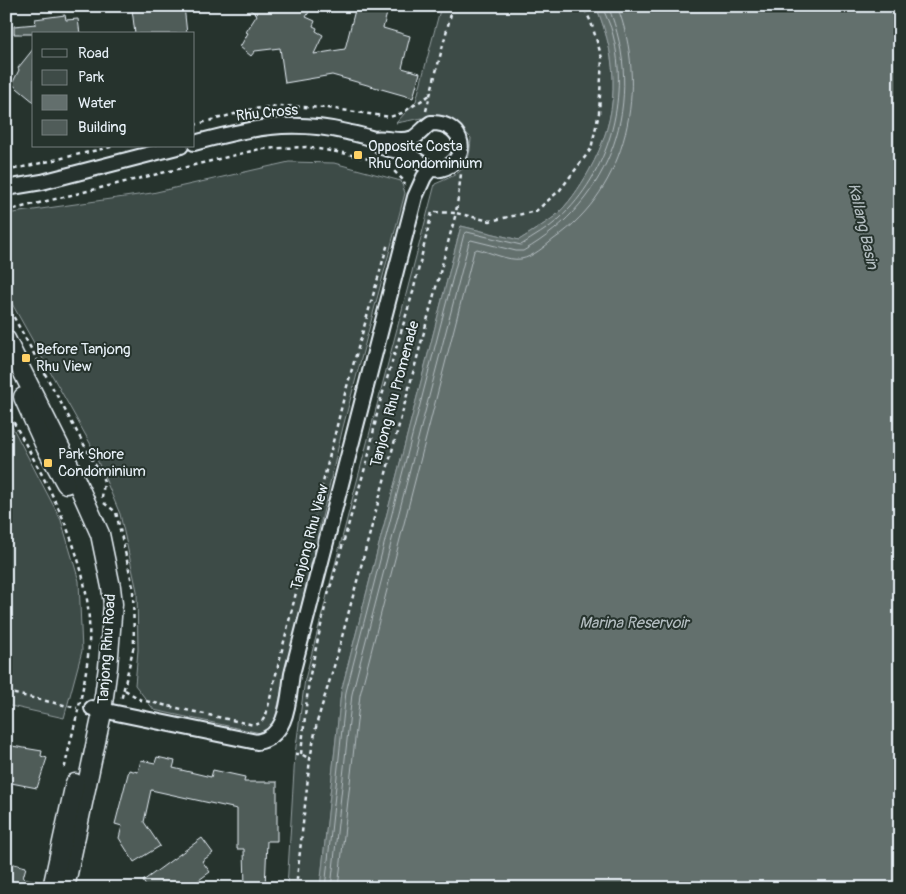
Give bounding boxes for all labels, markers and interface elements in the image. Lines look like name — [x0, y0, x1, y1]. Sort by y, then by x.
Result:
legend — [32, 32, 195, 148]
text: Road — [78, 44, 109, 63]
text: Park — [78, 68, 105, 87]
text: Water — [78, 94, 117, 113]
street label: Rhu Cross — [235, 100, 299, 126]
text: Building — [78, 118, 126, 137]
place label: Opposite Costa Rhu Condominium — [368, 137, 482, 173]
marker: Opposite Costa Rhu Condominium — [352, 149, 364, 161]
water label: Kallang Basin — [843, 181, 883, 272]
street label: Tanjong Rhu Promenade — [366, 318, 424, 469]
place label: Before Tanjong Rhu View — [36, 340, 131, 376]
marker: Before Tanjong Rhu View — [20, 352, 32, 364]
place label: Park Shore Condominium — [58, 445, 146, 481]
marker: Park Shore Condominium — [42, 457, 54, 469]
street label: Tanjong Rhu View — [287, 482, 333, 592]
street label: Tanjong Rhu Road — [94, 593, 120, 705]
water label: Marina Reservoir — [579, 613, 691, 633]

